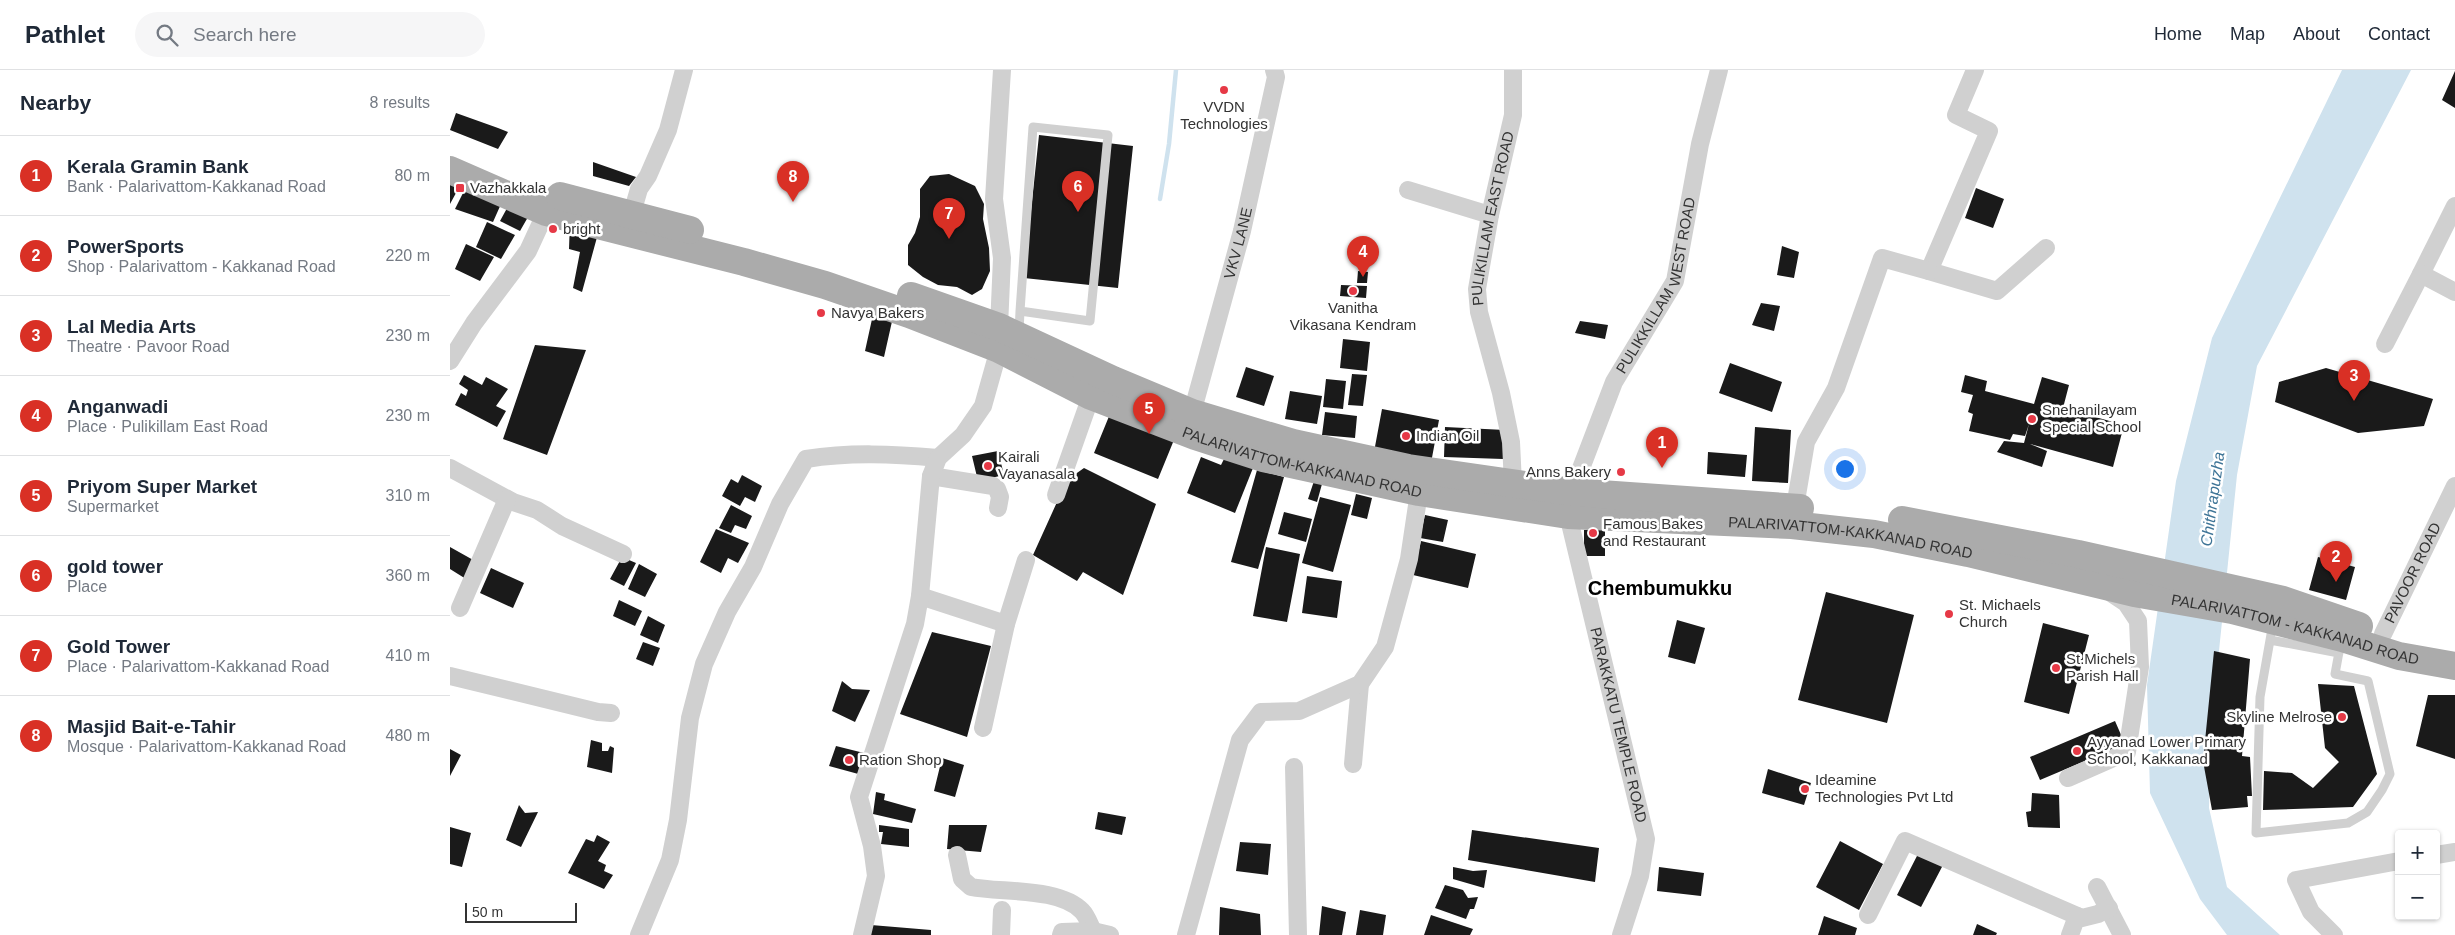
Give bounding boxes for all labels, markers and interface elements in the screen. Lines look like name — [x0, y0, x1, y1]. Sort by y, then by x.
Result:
search box — [135, 12, 485, 57]
text: Pathlet — [25, 21, 105, 48]
icon: search — [153, 21, 181, 49]
text: Search here — [193, 24, 297, 45]
text: Home — [2154, 24, 2202, 44]
text: Map — [2230, 24, 2265, 44]
text: About — [2293, 24, 2340, 44]
text: Contact — [2368, 24, 2430, 44]
marker: VVDN Technologies — [1218, 84, 1230, 96]
text: Nearby — [20, 91, 91, 114]
text: 8 results — [370, 94, 430, 111]
place label: VVDN Technologies — [1180, 98, 1268, 132]
street label: PULIKILLAM EAST ROAD — [1468, 129, 1517, 307]
text: Kerala Gramin Bank — [67, 156, 249, 177]
pin: 8 — [777, 161, 809, 202]
text: 1 — [32, 167, 40, 184]
text: 80 m — [394, 167, 430, 184]
pin: 6 — [1062, 171, 1094, 212]
text: Bank · Palarivattom-Kakkanad Road — [67, 178, 326, 195]
place label: Vazhakkala — [470, 179, 547, 196]
marker: Vazhakkala — [454, 182, 466, 194]
street label: PULIKKILLAM WEST ROAD — [1612, 196, 1698, 376]
pin: 7 — [933, 198, 965, 239]
street label: VKV LANE — [1220, 206, 1255, 281]
place label: bright — [563, 220, 601, 237]
marker: bright — [547, 223, 559, 235]
text: PowerSports — [67, 236, 184, 257]
pin: 4 — [1347, 236, 1379, 277]
text: 2 — [32, 247, 40, 264]
text: 220 m — [386, 247, 430, 264]
text: Shop · Palarivattom - Kakkanad Road — [67, 258, 336, 275]
marker: Vanitha Vikasana Kendram — [1347, 285, 1359, 297]
place label: Vanitha Vikasana Kendram — [1290, 299, 1416, 333]
place label: Navya Bakers — [831, 304, 924, 321]
marker: Navya Bakers — [815, 307, 827, 319]
text: Lal Media Arts — [67, 316, 196, 337]
text: 3 — [32, 327, 40, 344]
text: 230 m — [386, 327, 430, 344]
text: Theatre · Pavoor Road — [67, 338, 230, 355]
pin: 3 — [2338, 360, 2370, 401]
pin: 5 — [1133, 393, 1165, 434]
text: Anganwadi — [67, 396, 168, 417]
place label: Snehanilayam Special School — [2042, 401, 2141, 435]
text: 4 — [32, 407, 40, 424]
text: 230 m — [386, 407, 430, 424]
marker: Snehanilayam Special School — [2026, 413, 2038, 425]
text: Place · Pulikillam East Road — [67, 418, 268, 435]
street label: PALARIVATTOM-KAKKANAD ROAD — [1180, 423, 1424, 500]
place label: Indian Oil — [1416, 427, 1479, 444]
pin: 1 — [1646, 427, 1678, 468]
marker: Indian Oil — [1400, 430, 1412, 442]
place label: Kairali Vayanasala — [998, 448, 1076, 482]
water label: Chithrapuzha — [2197, 451, 2228, 547]
your location — [1832, 456, 1858, 482]
marker: Kairali Vayanasala — [982, 460, 994, 472]
place label: Anns Bakery — [1526, 463, 1611, 480]
marker: Anns Bakery — [1615, 466, 1627, 478]
text: Priyom Super Market — [67, 476, 257, 497]
text: 5 — [32, 487, 40, 504]
text: 310 m — [386, 487, 430, 504]
text: Supermarket — [67, 498, 159, 515]
street label: PALARIVATTOM-KAKKANAD ROAD — [1728, 513, 1974, 562]
place label: Famous Bakes and Restaurant — [1603, 515, 1706, 549]
street label: PAVOOR ROAD — [2381, 520, 2444, 626]
marker: Famous Bakes and Restaurant — [1587, 527, 1599, 539]
pin: 2 — [2320, 541, 2352, 582]
text: gold tower — [67, 556, 163, 577]
text: 6 — [32, 567, 40, 584]
text: 360 m — [386, 567, 430, 584]
district label: Chembumukku — [1588, 577, 1732, 599]
text: Place — [67, 578, 107, 595]
street label: PALARIVATTOM - KAKKANAD ROAD — [2170, 591, 2421, 667]
place label: St. Michaels Church — [1959, 596, 2041, 630]
marker: St. Michaels Church — [1943, 608, 1955, 620]
street label: PARAKKATU TEMPLE ROAD — [1587, 626, 1651, 824]
text: Gold Tower — [67, 636, 170, 657]
text: 7 — [32, 647, 40, 664]
text: 410 m — [386, 647, 430, 664]
place label: St.Michels Parish Hall — [2066, 650, 2139, 684]
text: Place · Palarivattom-Kakkanad Road — [67, 658, 329, 675]
marker: St.Michels Parish Hall — [2050, 662, 2062, 674]
place label: Skyline Melrose — [2226, 708, 2332, 725]
marker: Skyline Melrose — [2336, 711, 2348, 723]
text: Masjid Bait-e-Tahir — [67, 716, 236, 737]
text: 8 — [32, 727, 40, 744]
text: 480 m — [386, 727, 430, 744]
place label: Ayyanad Lower Primary School, Kakkanad — [2087, 733, 2246, 767]
text: Mosque · Palarivattom-Kakkanad Road — [67, 738, 346, 755]
marker: Ayyanad Lower Primary School, Kakkanad — [2071, 745, 2083, 757]
place label: Ration Shop — [859, 751, 942, 768]
marker: Ration Shop — [843, 754, 855, 766]
place label: Ideamine Technologies Pvt Ltd — [1815, 771, 1953, 805]
marker: Ideamine Technologies Pvt Ltd — [1799, 783, 1811, 795]
map controls — [2395, 830, 2440, 920]
button: + — [2395, 830, 2440, 875]
button: − — [2395, 875, 2440, 920]
scale bar — [465, 900, 578, 923]
text: 50 m — [472, 904, 503, 920]

